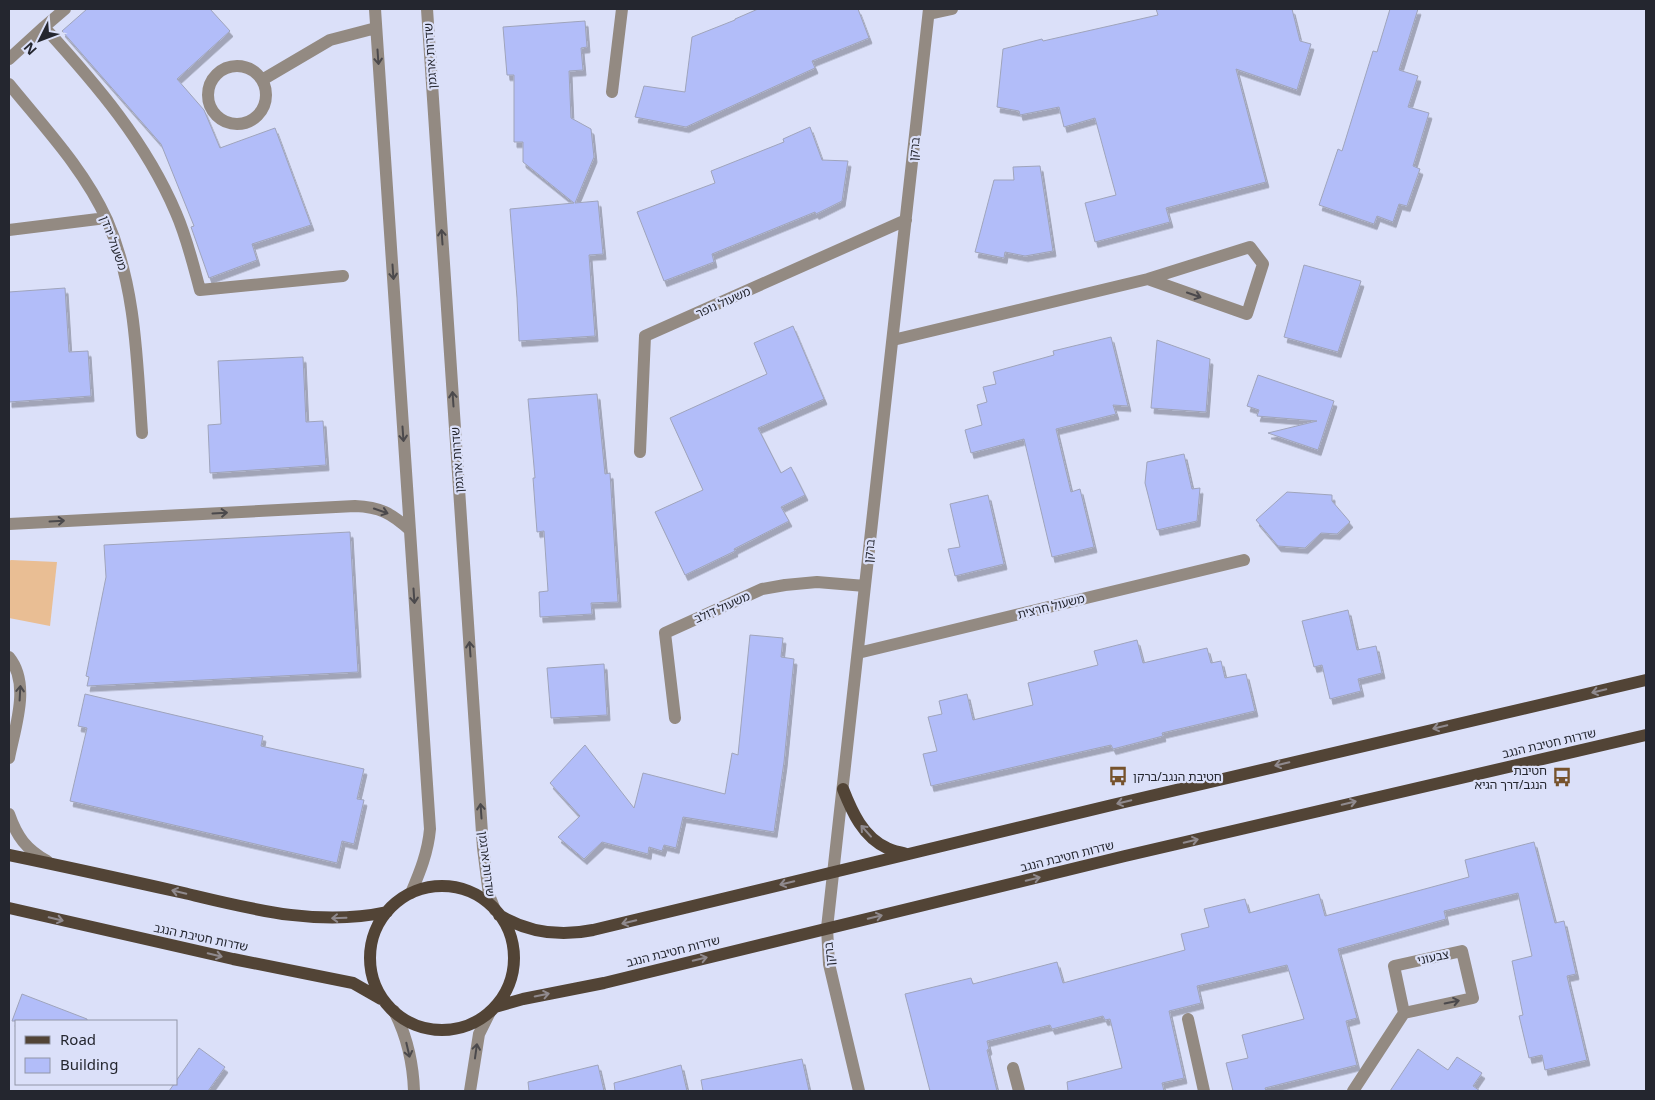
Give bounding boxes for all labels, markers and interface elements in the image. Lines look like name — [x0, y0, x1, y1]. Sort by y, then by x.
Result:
north arrow — [15, 15, 65, 65]
street label: שדרות ארגמן — [419, 22, 441, 90]
text: N — [19, 38, 41, 60]
one-way arrow — [374, 49, 383, 65]
street label: ברקן — [904, 136, 924, 162]
street label: משעול ירדן — [96, 213, 132, 273]
one-way arrow — [438, 229, 447, 245]
one-way arrow — [388, 264, 397, 280]
street label: משעול נופר — [693, 282, 753, 322]
one-way arrow — [1185, 291, 1201, 300]
one-way arrow — [448, 391, 458, 407]
one-way arrow — [399, 426, 408, 442]
street label: שדרות ארגמן — [446, 426, 468, 494]
one-way arrow — [373, 507, 389, 516]
one-way arrow — [211, 508, 227, 517]
one-way arrow — [49, 517, 65, 526]
street label: ברקן — [859, 538, 879, 564]
street label: משעול דולב — [691, 587, 753, 627]
one-way arrow — [410, 588, 419, 604]
street label: משעול חרצית — [1015, 589, 1087, 623]
one-way arrow — [465, 641, 475, 657]
one-way arrow — [15, 685, 24, 701]
one-way arrow — [1591, 687, 1607, 696]
one-way arrow — [1433, 723, 1449, 732]
street label: שדרות חטיבת הנגב — [1500, 724, 1598, 762]
one-way arrow — [1275, 760, 1291, 769]
place label: חטיבת הנגב/דרך הגיא — [1474, 762, 1547, 793]
bus stop icon: חטיבת הנגב/ברקן — [1107, 765, 1129, 787]
bus stop icon: חטיבת הנגב/דרך הגיא — [1551, 766, 1573, 788]
place label: חטיבת הנגב/ברקן — [1133, 768, 1222, 785]
one-way arrow — [1117, 798, 1133, 807]
one-way arrow — [1340, 798, 1356, 807]
one-way arrow — [476, 803, 485, 819]
one-way arrow — [860, 824, 872, 837]
street label: שדרות ארגמן — [475, 830, 499, 898]
street label: שדרות חטיבת הנגב — [1018, 836, 1116, 876]
one-way arrow — [1182, 836, 1198, 845]
one-way arrow — [1024, 874, 1040, 883]
one-way arrow — [779, 879, 795, 888]
one-way arrow — [171, 887, 187, 896]
one-way arrow — [866, 912, 882, 921]
one-way arrow — [331, 913, 348, 923]
one-way arrow — [48, 915, 64, 924]
one-way arrow — [621, 918, 637, 927]
street label: שדרות חטיבת הנגב — [152, 919, 250, 955]
street label: שדרות חטיבת הנגב — [624, 931, 722, 971]
street label: ברקן — [819, 941, 839, 967]
street label: צבעוני — [1416, 945, 1451, 969]
one-way arrow — [206, 951, 222, 960]
one-way arrow — [692, 954, 708, 963]
one-way arrow — [533, 990, 549, 1000]
one-way arrow — [1444, 997, 1460, 1006]
legend — [15, 1020, 178, 1085]
text: Road — [60, 1029, 96, 1049]
one-way arrow — [404, 1042, 413, 1058]
one-way arrow — [472, 1043, 482, 1059]
text: Building — [60, 1054, 118, 1074]

